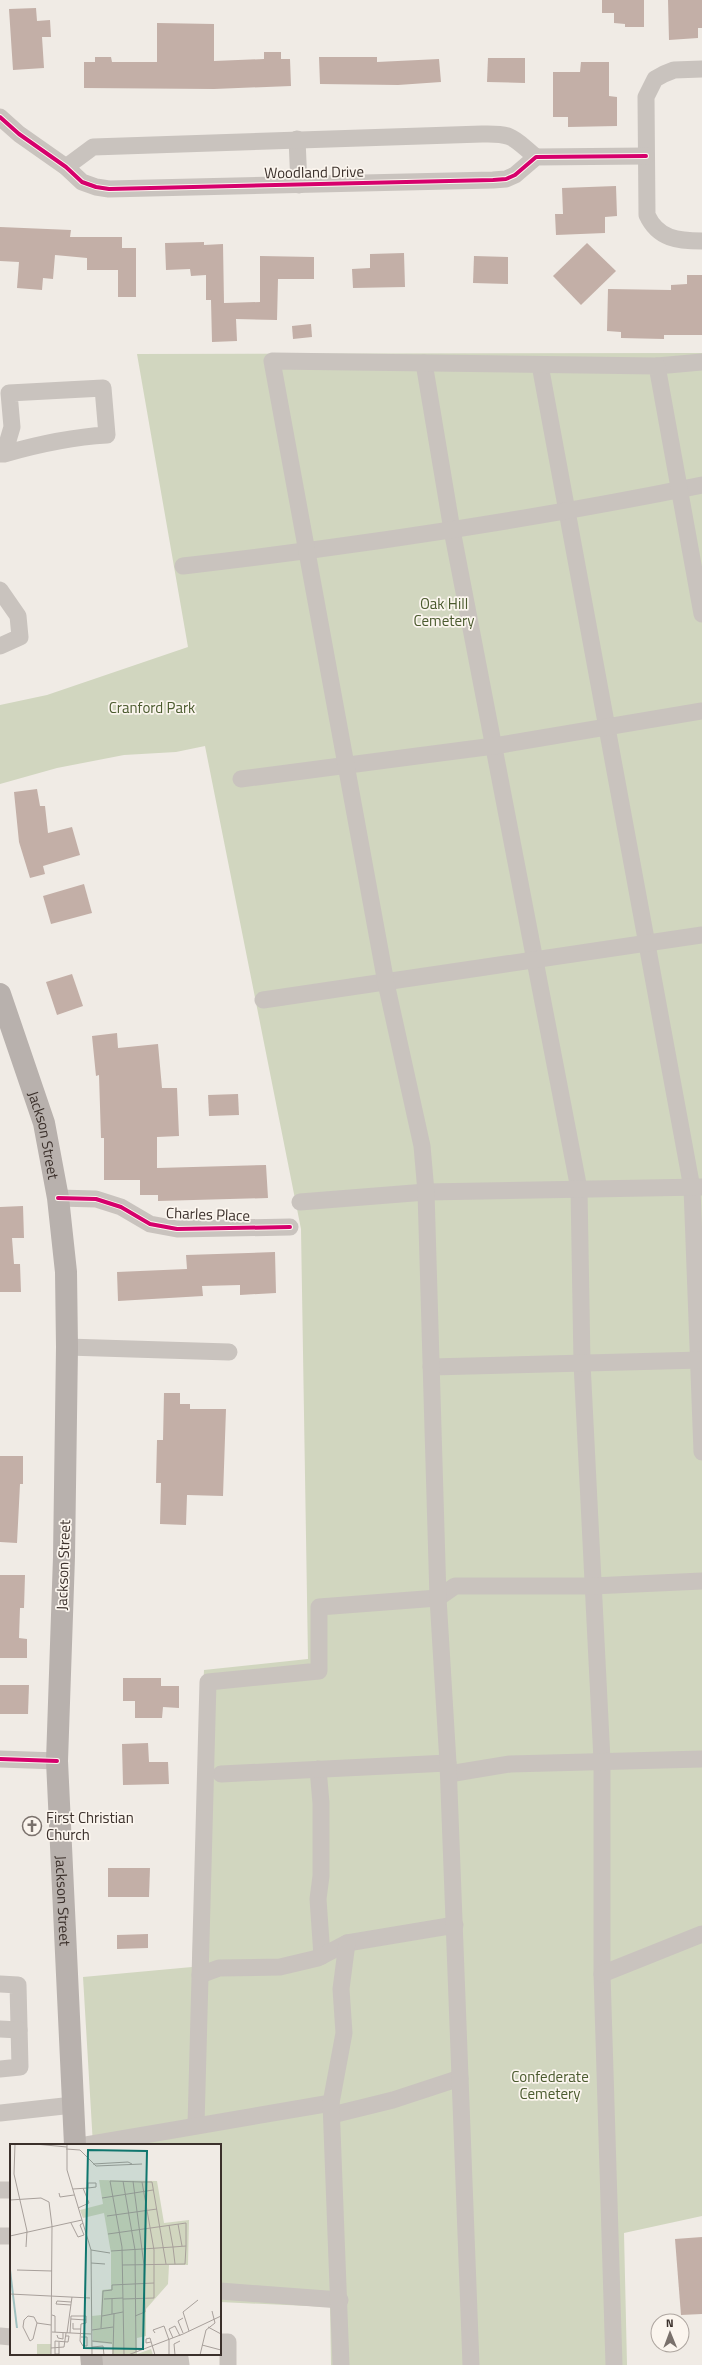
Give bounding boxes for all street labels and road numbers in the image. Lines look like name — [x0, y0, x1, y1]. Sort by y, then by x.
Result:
street label: Woodland Drive — [264, 160, 364, 184]
street label: Jackson Street — [22, 1088, 66, 1182]
street label: Charles Place — [166, 1201, 250, 1227]
street label: Jackson Street — [50, 1519, 76, 1611]
street label: Jackson Street — [50, 1855, 77, 1947]

